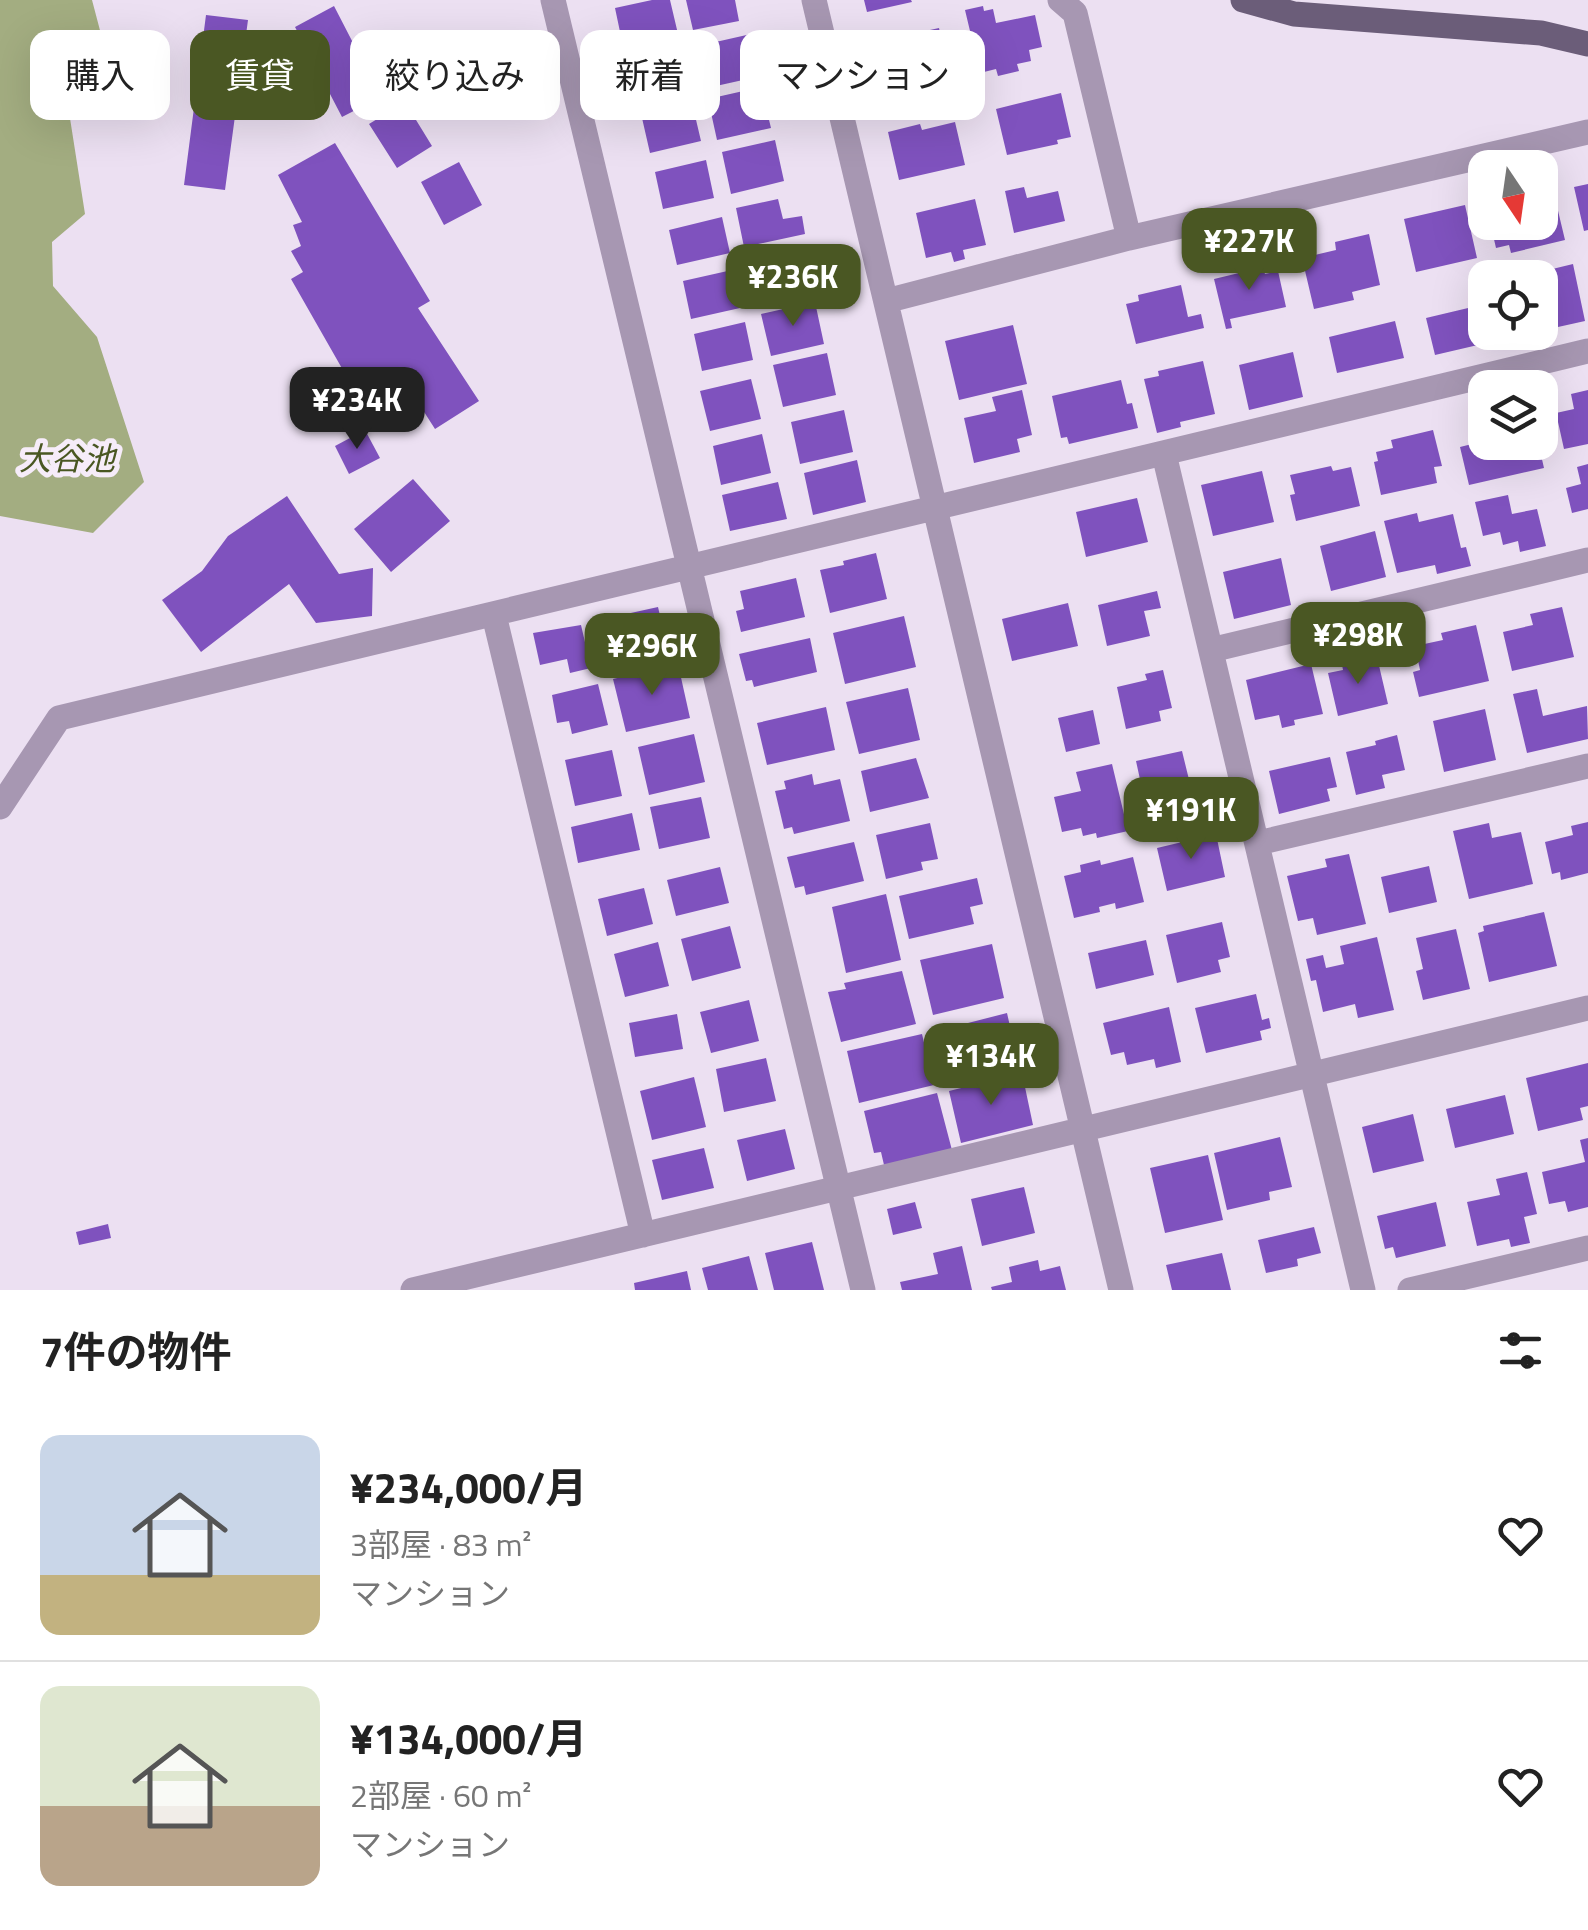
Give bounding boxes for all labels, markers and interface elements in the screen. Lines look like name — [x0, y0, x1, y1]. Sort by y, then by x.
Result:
chip: 購入 — [30, 30, 170, 120]
chip: 賃貸 — [190, 30, 330, 120]
chip: 絞り込み — [350, 30, 560, 120]
chip: 新着 — [580, 30, 720, 120]
chip: マンション — [740, 30, 985, 120]
north arrow — [1468, 150, 1558, 240]
map controls — [1468, 150, 1558, 460]
pin: ¥227K — [1179, 208, 1319, 293]
text: ¥227K — [1204, 216, 1294, 264]
pin: ¥236K — [723, 244, 863, 329]
text: ¥236K — [748, 252, 838, 300]
button: locate — [1468, 260, 1558, 350]
pin: ¥234K — [287, 367, 427, 452]
button: layers — [1468, 370, 1558, 460]
text: ¥234K — [312, 375, 402, 423]
water label: 大谷池 — [19, 434, 118, 482]
pin: ¥298K — [1288, 602, 1428, 687]
text: ¥298K — [1313, 610, 1403, 658]
pin: ¥296K — [582, 613, 722, 698]
text: ¥296K — [607, 621, 697, 669]
pin: ¥191K — [1121, 777, 1261, 862]
text: ¥191K — [1146, 785, 1236, 833]
pin: ¥134K — [921, 1023, 1061, 1108]
text: ¥134K — [946, 1031, 1036, 1079]
text: 7件の物件 — [40, 1319, 232, 1383]
icon: filters — [1493, 1323, 1548, 1378]
text: ¥234,000/月 — [350, 1455, 587, 1519]
icon: home — [120, 1475, 240, 1595]
icon: heart — [1493, 1508, 1548, 1563]
text: 3部屋 · 83 m² — [350, 1520, 532, 1568]
text: マンション — [350, 1569, 510, 1617]
text: ¥134,000/月 — [350, 1706, 587, 1770]
icon: home — [120, 1726, 240, 1846]
icon: heart — [1493, 1759, 1548, 1814]
text: 2部屋 · 60 m² — [350, 1771, 532, 1819]
text: マンション — [350, 1820, 510, 1868]

